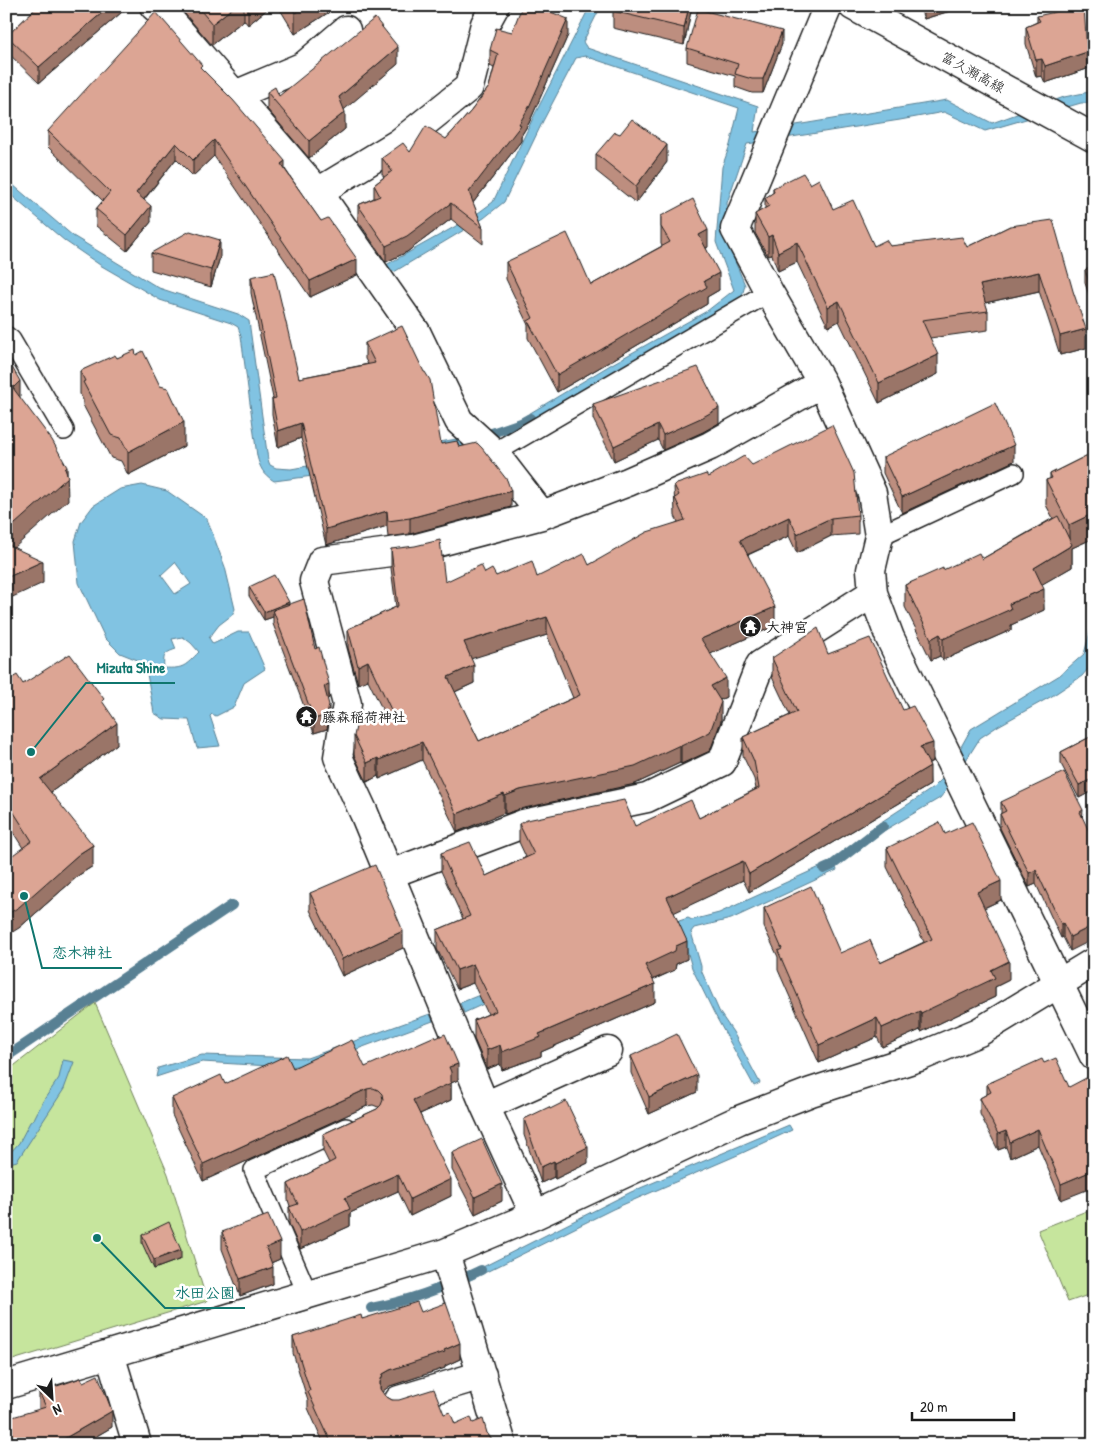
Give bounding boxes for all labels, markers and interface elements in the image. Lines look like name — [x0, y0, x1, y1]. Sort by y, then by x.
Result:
street label: 富久瀬高線 — [938, 46, 1008, 97]
temple icon: 大神宮 — [738, 615, 762, 639]
place label: 大神宮 — [766, 617, 808, 636]
callout: Mizuta Shine — [86, 653, 175, 683]
text: Mizuta Shine — [97, 657, 165, 678]
temple icon: 藤森稲荷神社 — [294, 705, 318, 729]
place label: 藤森稲荷神社 — [322, 707, 406, 726]
callout: 恋木神社 — [42, 938, 122, 968]
text: 恋木神社 — [52, 942, 112, 963]
callout: 水田公園 — [165, 1278, 245, 1308]
text: 水田公園 — [175, 1282, 235, 1303]
north arrow — [28, 1372, 78, 1422]
scale bar — [912, 1390, 1015, 1422]
text: 20 m — [920, 1396, 947, 1417]
text: N — [50, 1400, 65, 1421]

